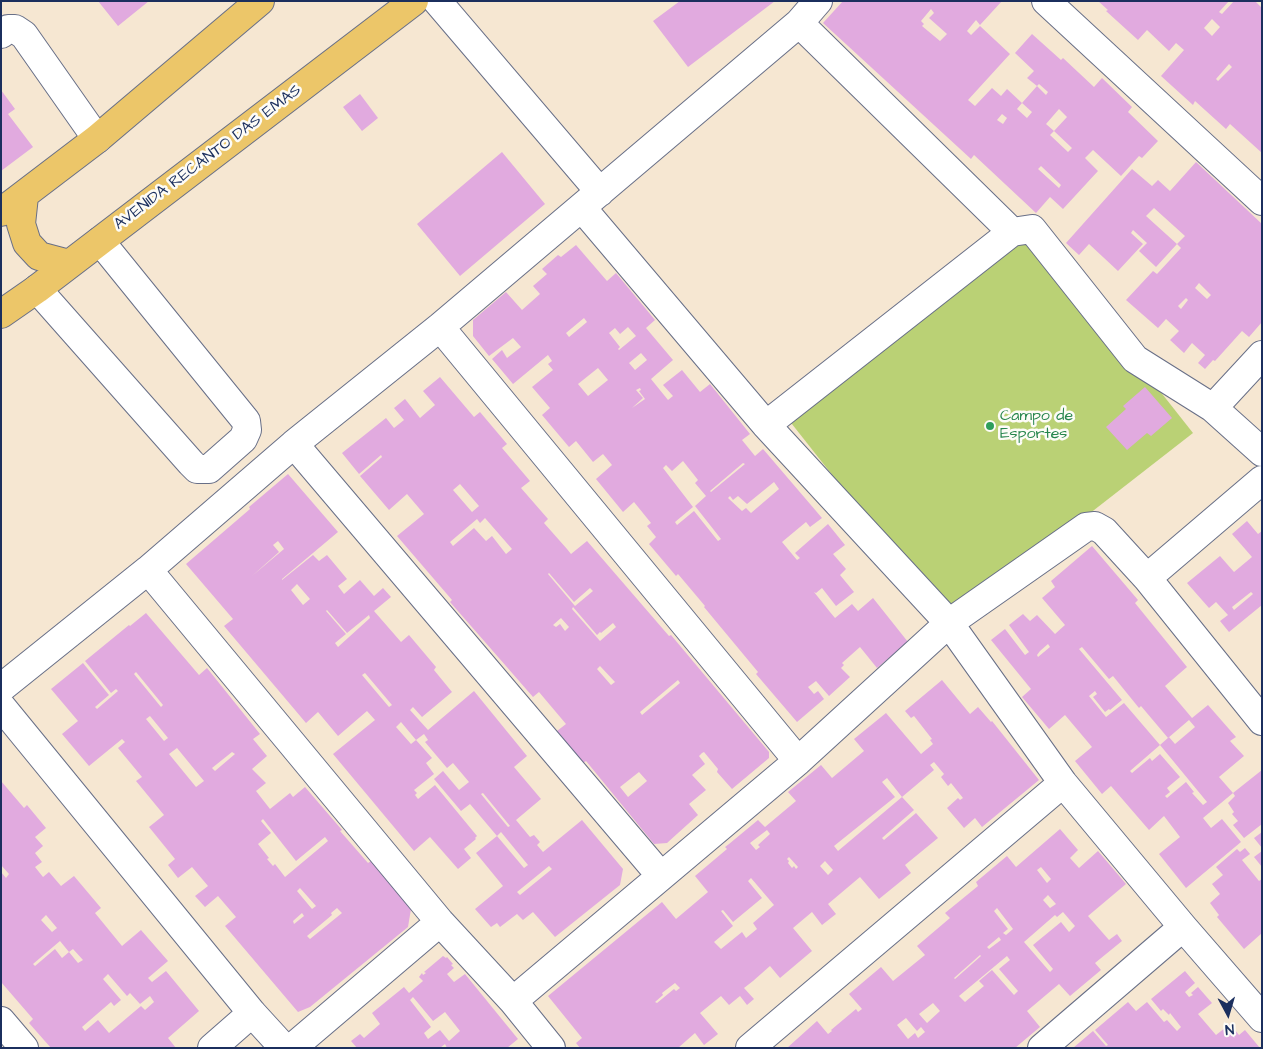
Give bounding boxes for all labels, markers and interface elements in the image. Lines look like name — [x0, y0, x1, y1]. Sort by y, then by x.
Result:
street label: AVENIDA RECANTO DAS EMAS — [111, 81, 305, 235]
place label: Campo de Esportes — [1000, 407, 1073, 445]
marker: Campo de Esportes — [984, 420, 996, 432]
north arrow — [1203, 989, 1253, 1039]
text: N — [1224, 1019, 1235, 1039]

